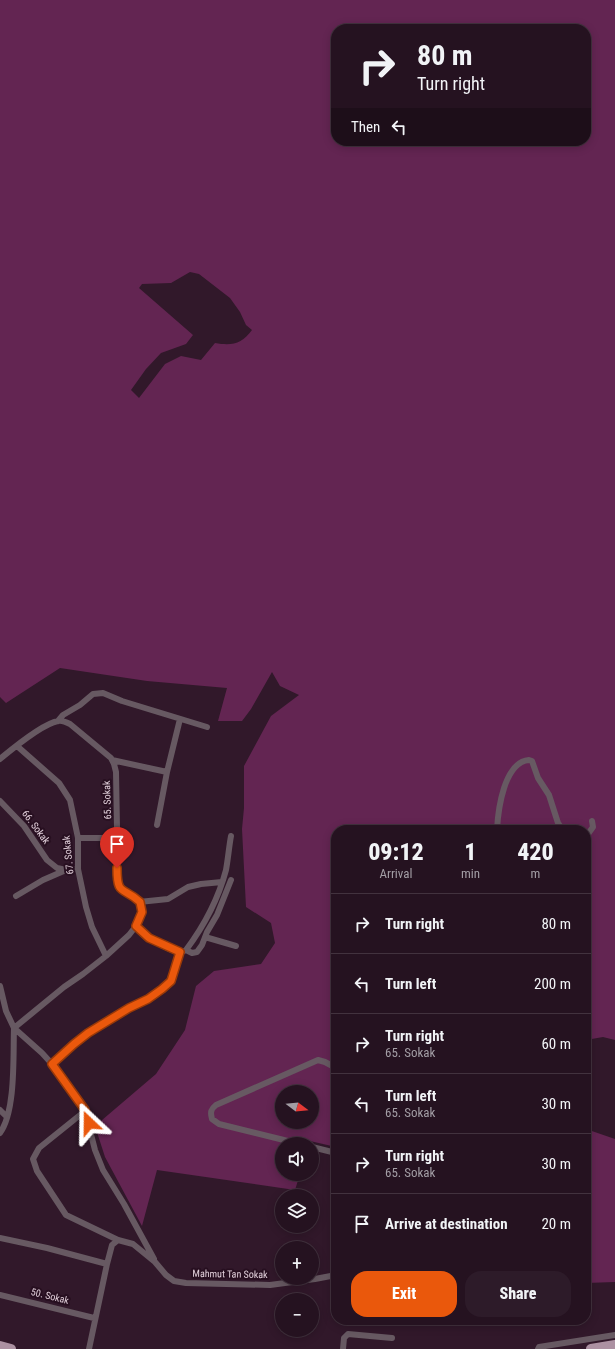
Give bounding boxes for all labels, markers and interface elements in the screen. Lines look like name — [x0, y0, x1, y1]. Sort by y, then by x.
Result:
text: 80 m — [417, 39, 473, 72]
icon: right — [351, 40, 403, 92]
text: Turn right — [417, 73, 485, 94]
icon: left — [388, 116, 410, 138]
text: Then — [351, 118, 380, 136]
street label: 65. Sokak — [101, 780, 113, 820]
street label: 66. Sokak — [20, 808, 52, 846]
pin — [100, 827, 134, 868]
icon: arrive — [106, 833, 128, 855]
street label: 67. Sokak — [60, 835, 75, 875]
text: 09:12 — [368, 838, 424, 866]
text: 1 — [464, 838, 477, 866]
text: 420 — [517, 838, 554, 866]
text: Arrival — [379, 866, 413, 881]
text: min — [461, 866, 480, 881]
text: m — [531, 866, 540, 881]
icon: right — [351, 913, 373, 935]
text: Turn right — [385, 915, 444, 933]
text: 80 m — [541, 915, 571, 933]
icon: left — [351, 973, 373, 995]
text: Turn left — [385, 975, 436, 993]
text: 200 m — [534, 975, 571, 993]
text: Turn right — [385, 1027, 444, 1045]
icon: right — [351, 1033, 373, 1055]
text: 60 m — [541, 1035, 571, 1053]
text: 65. Sokak — [385, 1045, 435, 1060]
north arrow — [275, 1085, 319, 1129]
map controls — [275, 1085, 319, 1337]
text: Turn left — [385, 1087, 436, 1105]
icon: left — [351, 1093, 373, 1115]
text: 30 m — [541, 1095, 571, 1113]
position arrow — [68, 1102, 110, 1144]
text: 65. Sokak — [385, 1105, 435, 1120]
button: sound — [275, 1137, 319, 1181]
text: Turn right — [385, 1147, 444, 1165]
icon: right — [351, 1153, 373, 1175]
text: 30 m — [541, 1155, 571, 1173]
text: 65. Sokak — [385, 1165, 435, 1180]
button: layers — [275, 1189, 319, 1233]
icon: arrive — [351, 1213, 373, 1235]
text: Arrive at destination — [385, 1215, 508, 1233]
text: 20 m — [541, 1215, 571, 1233]
button: + — [275, 1241, 319, 1285]
street label: Mahmut Tan Sokak — [192, 1268, 268, 1280]
button: Exit — [351, 1271, 457, 1317]
button: Share — [465, 1271, 571, 1317]
street label: 50. Sokak — [30, 1286, 71, 1306]
button: − — [275, 1293, 319, 1337]

